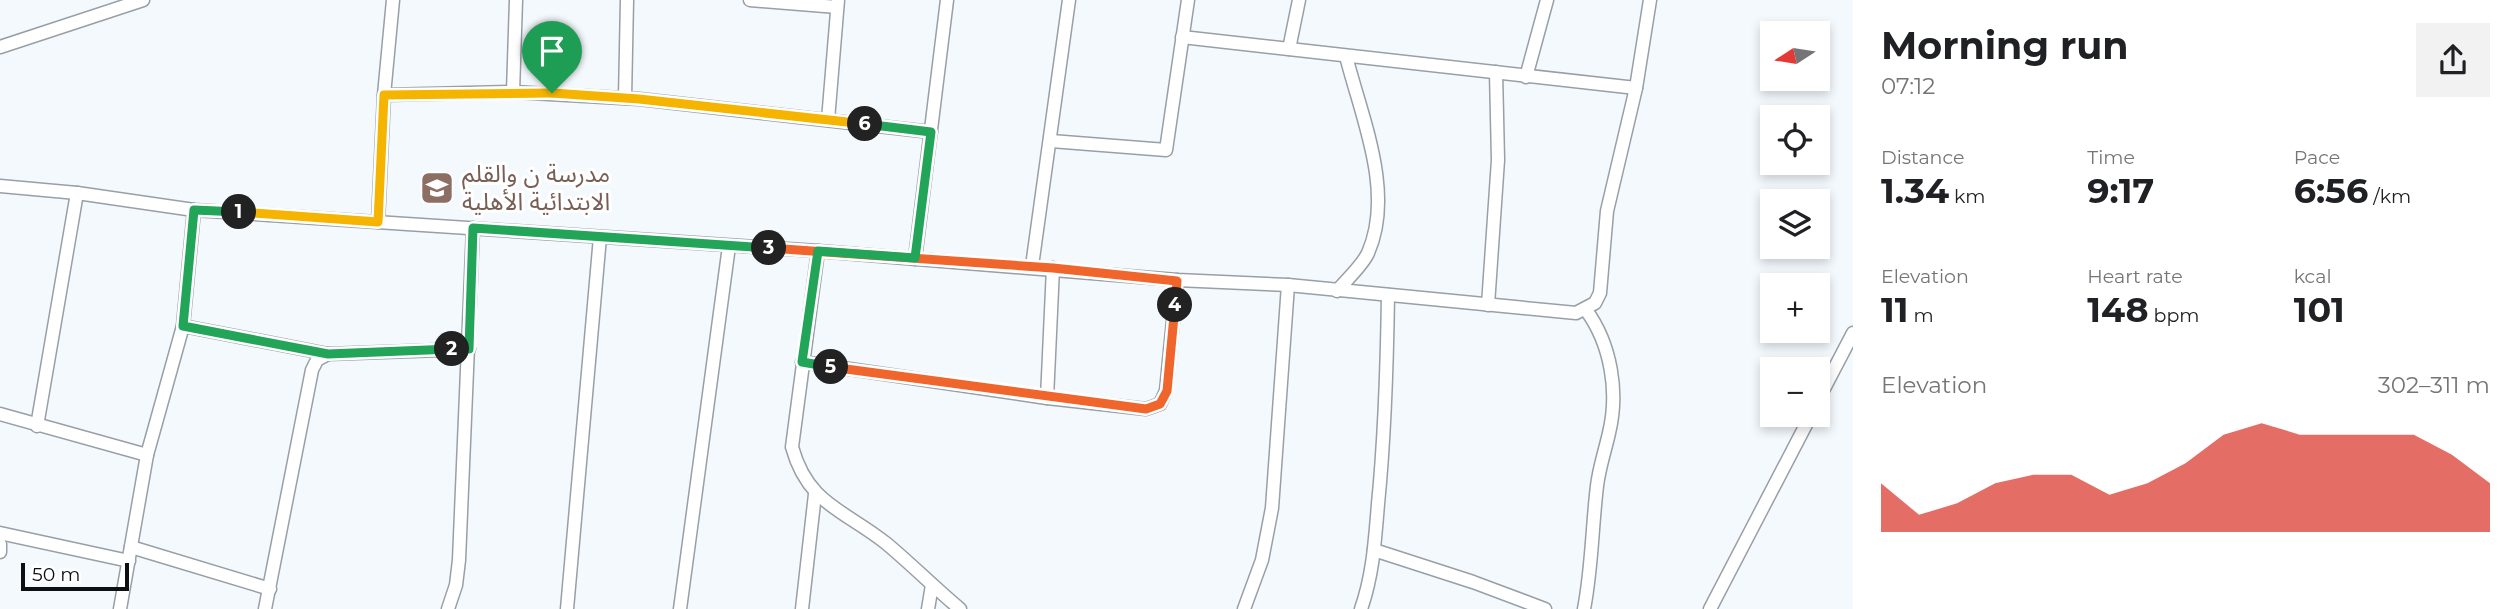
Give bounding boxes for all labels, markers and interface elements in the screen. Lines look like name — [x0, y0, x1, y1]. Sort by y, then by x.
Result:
pin — [522, 21, 582, 93]
north arrow — [1760, 21, 1830, 91]
map controls — [1760, 21, 1830, 427]
text: Morning run — [1881, 22, 2129, 69]
button: share — [2416, 23, 2490, 97]
icon: arrive — [533, 32, 571, 70]
text: 07:12 — [1881, 72, 1935, 100]
button: locate — [1760, 105, 1830, 175]
pin: 6 — [848, 106, 882, 142]
text: 6 — [858, 112, 871, 135]
text: Distance — [1881, 146, 1964, 169]
text: Time — [2087, 146, 2135, 169]
text: Pace — [2294, 146, 2340, 169]
place label: مدرسة ن والقلم الابتدائية الأهلية — [462, 159, 610, 216]
school or university icon: مدرسة ن والقلم الابتدائية الأهلية — [418, 169, 456, 207]
text: 1.34 — [1881, 169, 1949, 212]
text: 9:17 — [2087, 169, 2154, 212]
text: 6:56 — [2294, 169, 2368, 212]
text: km — [1949, 185, 1985, 208]
text: /km — [2368, 185, 2411, 208]
button: layers — [1760, 189, 1830, 259]
pin: 1 — [222, 194, 256, 230]
text: 1 — [235, 200, 242, 223]
pin: 3 — [752, 230, 786, 266]
text: 3 — [763, 236, 774, 259]
text: Elevation — [1881, 265, 1969, 288]
text: Heart rate — [2087, 265, 2183, 288]
text: kcal — [2294, 265, 2332, 288]
button: + — [1760, 273, 1830, 343]
pin: 4 — [1158, 288, 1192, 322]
text: 11 — [1881, 288, 1908, 331]
text: 148 — [2087, 288, 2149, 331]
text: 101 — [2294, 288, 2345, 331]
text: 4 — [1168, 293, 1181, 316]
text: m — [1908, 304, 1934, 327]
text: bpm — [2149, 304, 2200, 327]
pin: 2 — [434, 332, 470, 366]
text: 2 — [446, 337, 457, 360]
pin: 5 — [814, 350, 848, 384]
text: 5 — [825, 355, 836, 378]
button: − — [1760, 357, 1830, 427]
text: Elevation — [1881, 371, 1987, 399]
text: 302–311 m — [2378, 371, 2490, 399]
scale bar — [21, 560, 130, 592]
text: 50 m — [32, 563, 80, 586]

